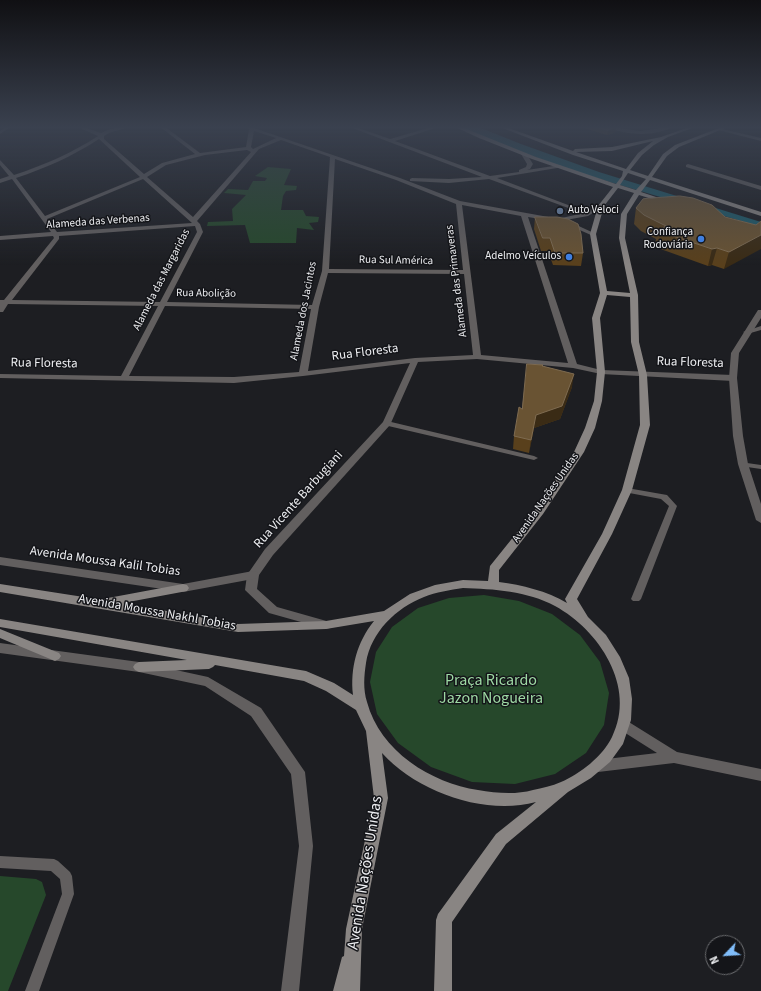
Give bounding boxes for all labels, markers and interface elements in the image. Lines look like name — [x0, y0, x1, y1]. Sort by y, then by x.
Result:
place label: Auto Veloci — [568, 204, 619, 218]
marker: Auto Veloci — [555, 206, 565, 216]
street label: Alameda das Verbenas — [46, 212, 150, 232]
street label: Alameda das Primaveras — [444, 224, 470, 338]
place label: Confiança Rodoviária — [643, 226, 693, 252]
street label: Alameda das Margaridas — [131, 227, 193, 333]
marker: Confiança Rodoviária — [696, 234, 706, 244]
place label: Adelmo Veículos — [485, 250, 561, 264]
marker: Adelmo Veículos — [564, 252, 574, 262]
street label: Rua Sul América — [359, 254, 433, 268]
street label: Alameda dos Jacintos — [288, 261, 320, 361]
street label: Rua Abolição — [176, 287, 236, 301]
street label: Rua Floresta — [331, 341, 399, 365]
street label: Rua Floresta — [656, 354, 724, 372]
street label: Rua Floresta — [10, 356, 78, 372]
street label: Rua Vicente Barbugiani — [251, 448, 347, 552]
street label: Avenida Nações Unidas — [510, 450, 582, 546]
street label: Avenida Moussa Kalil Tobias — [29, 544, 181, 580]
street label: Avenida Moussa Nakhl Tobias — [77, 591, 237, 635]
park label: Praça Ricardo Jazon Nogueira — [439, 671, 543, 709]
street label: Avenida Nações Unidas — [344, 795, 388, 951]
north arrow — [705, 935, 745, 975]
text: N — [706, 953, 723, 966]

